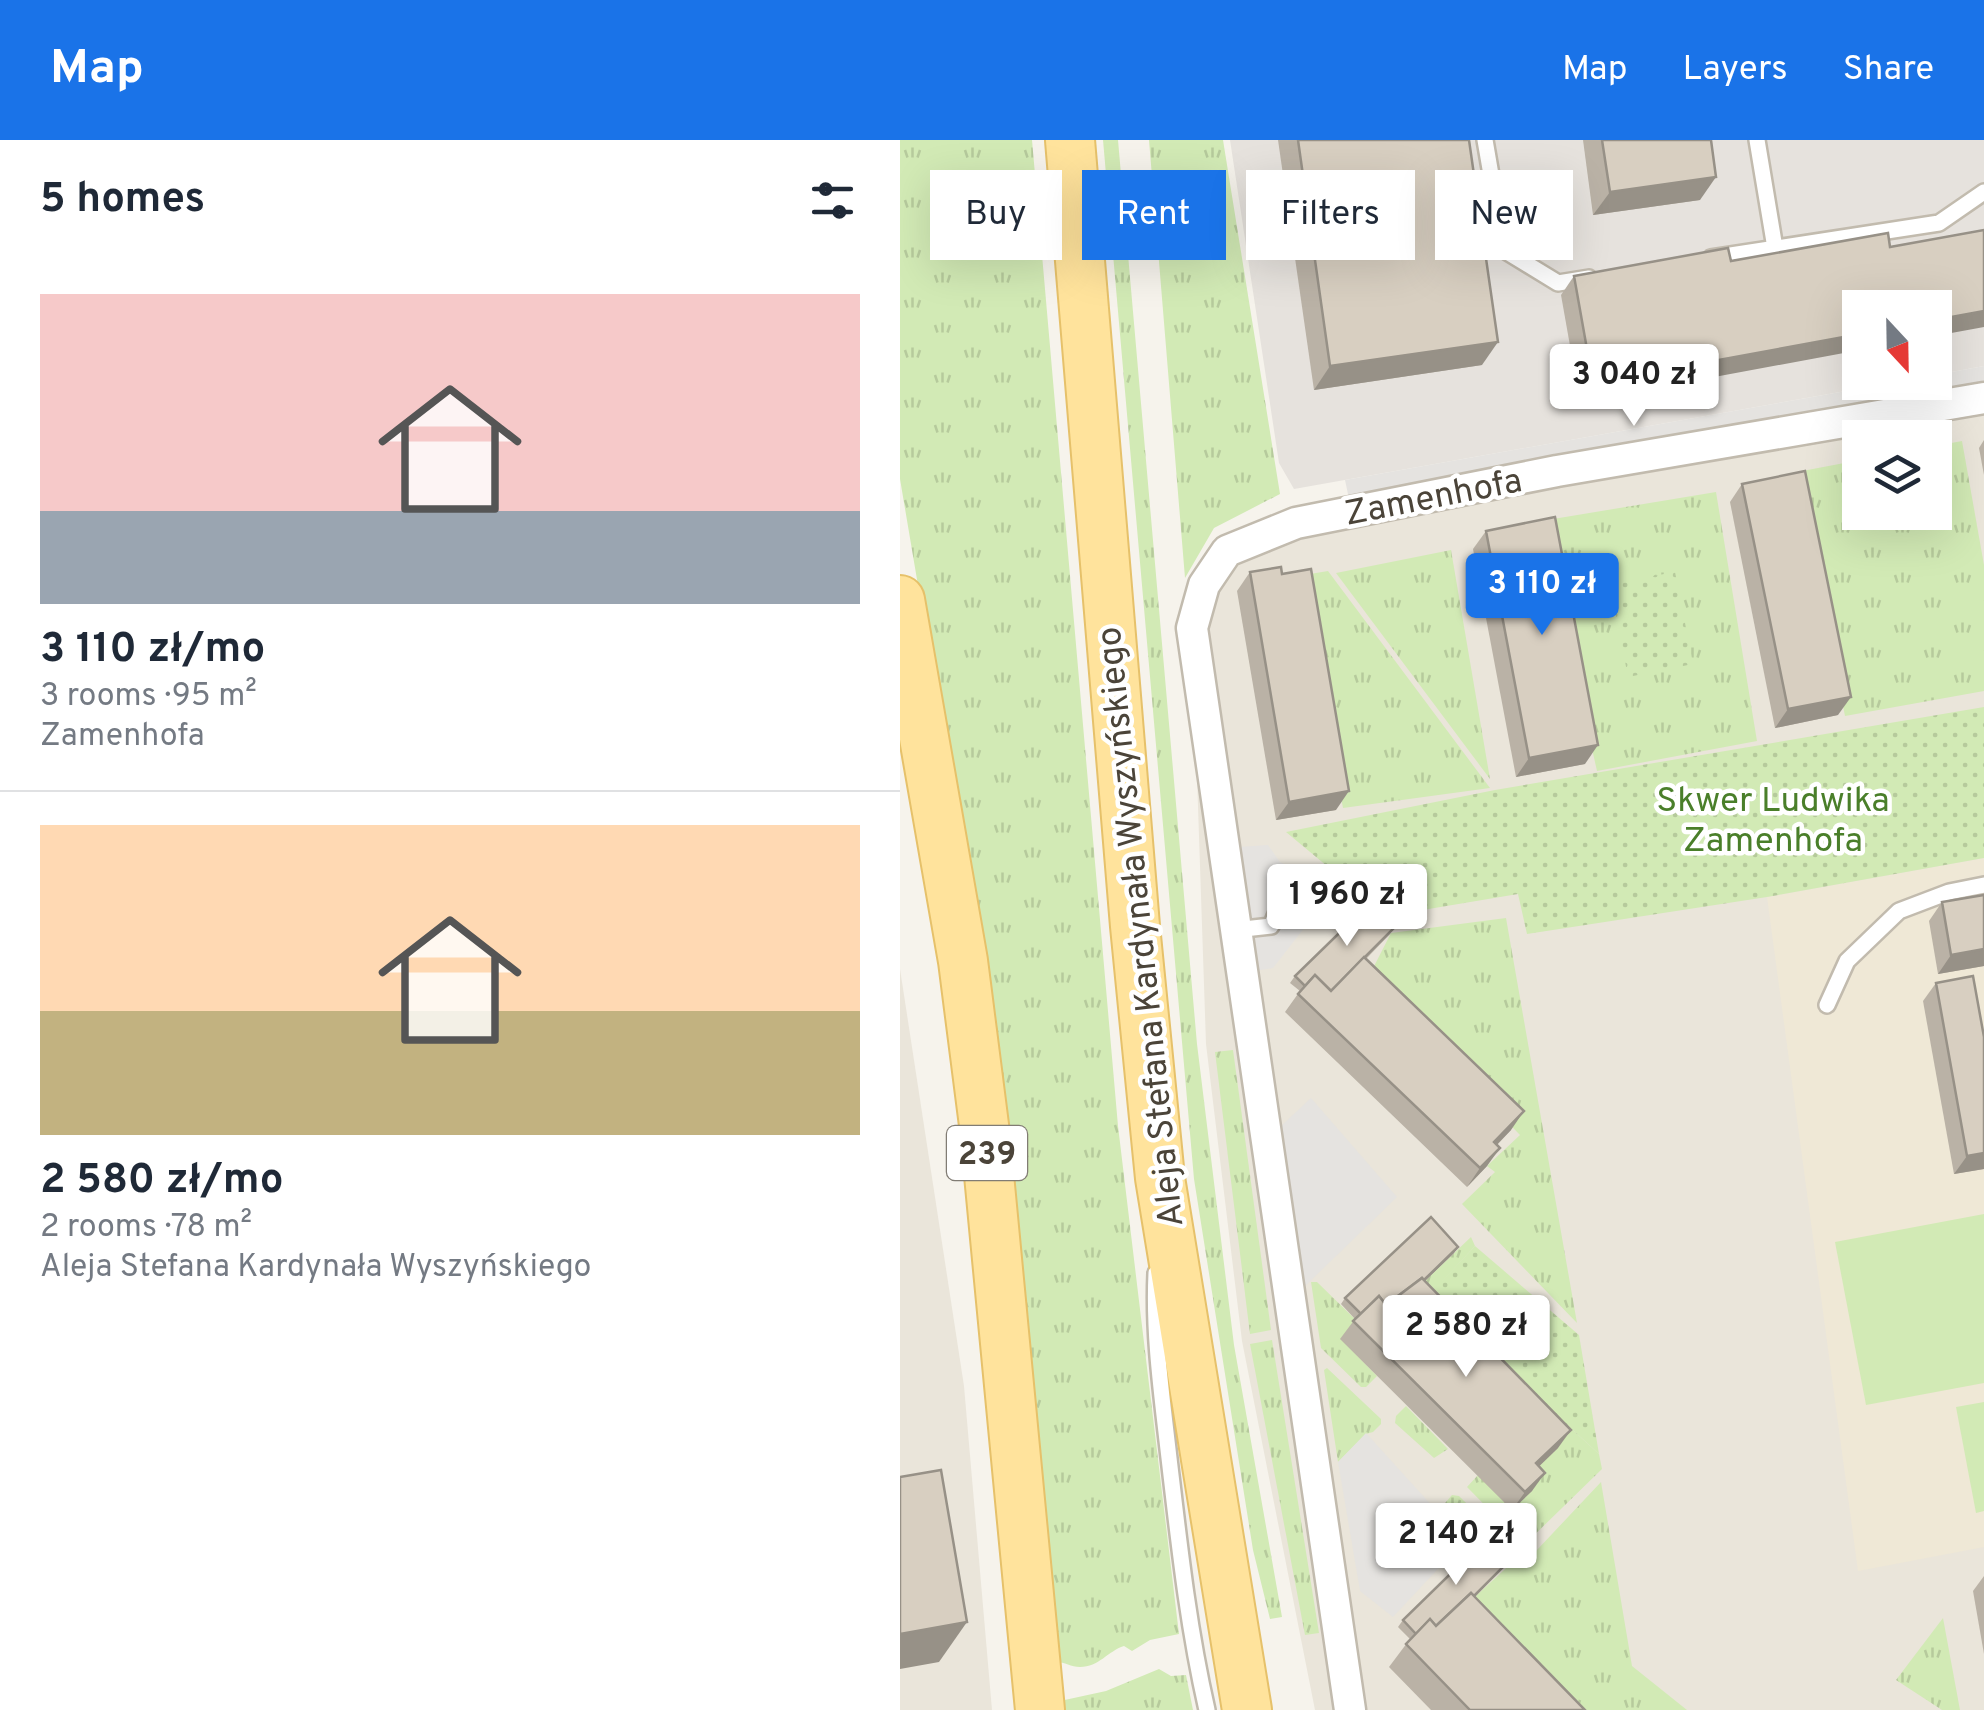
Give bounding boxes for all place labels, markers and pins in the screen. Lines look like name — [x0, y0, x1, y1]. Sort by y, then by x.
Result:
pin: 3 040 zł — [1531, 344, 1737, 429]
pin: 3 110 zł — [1439, 553, 1645, 638]
pin: 1 960 zł — [1244, 864, 1450, 949]
pin: 2 580 zł — [1363, 1295, 1569, 1380]
pin: 2 140 zł — [1353, 1503, 1559, 1588]

